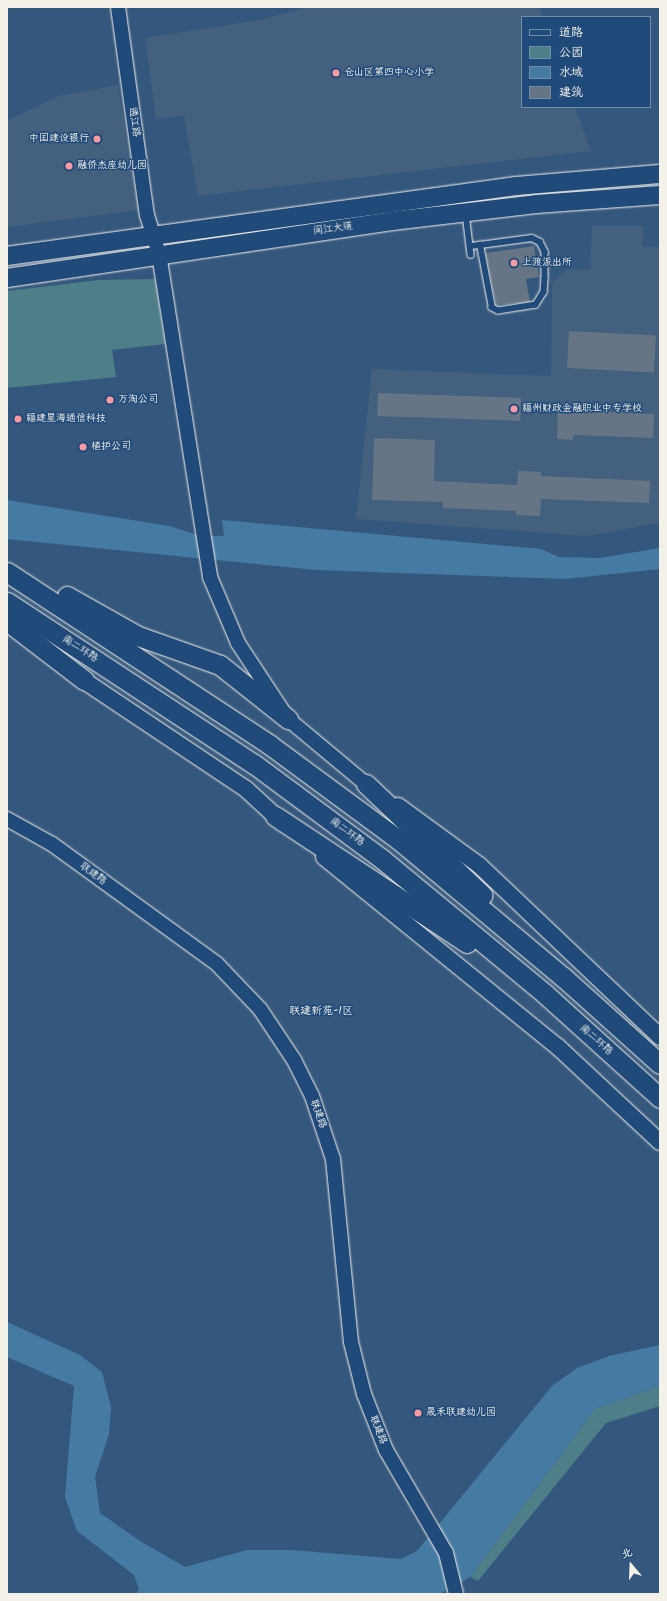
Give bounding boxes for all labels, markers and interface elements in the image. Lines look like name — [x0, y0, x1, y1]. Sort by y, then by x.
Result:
legend — [521, 16, 651, 108]
text: 道路 — [559, 23, 583, 42]
text: 公园 — [559, 43, 583, 62]
text: 水域 — [559, 63, 583, 82]
place label: 仓山区第四中心小学 — [344, 67, 434, 79]
marker: 仓山区第四中心小学 — [331, 68, 341, 78]
text: 建筑 — [559, 83, 583, 102]
street label: 通江路 — [126, 106, 142, 138]
place label: 中国建设银行 — [29, 133, 89, 145]
marker: 中国建设银行 — [92, 134, 102, 144]
place label: 融侨杰座幼儿园 — [77, 160, 147, 172]
marker: 融侨杰座幼儿园 — [64, 161, 74, 171]
street label: 闽江大道 — [312, 220, 354, 238]
place label: 上渡派出所 — [522, 257, 572, 269]
marker: 上渡派出所 — [509, 258, 519, 268]
place label: 万淘公司 — [118, 394, 158, 406]
marker: 万淘公司 — [105, 395, 115, 405]
place label: 福州财政金融职业中专学校 — [522, 403, 642, 415]
marker: 福州财政金融职业中专学校 — [509, 404, 519, 414]
place label: 福建星海通信科技 — [26, 413, 106, 425]
marker: 福建星海通信科技 — [13, 414, 23, 424]
place label: 植护公司 — [91, 441, 131, 453]
marker: 植护公司 — [78, 442, 88, 452]
street label: 南二环路 — [60, 633, 100, 665]
street label: 南二环路 — [327, 815, 367, 849]
street label: 联建路 — [77, 860, 109, 888]
district label: 联建新苑-1区 — [289, 1004, 353, 1018]
street label: 南二环路 — [577, 1022, 615, 1058]
street label: 联建路 — [307, 1098, 329, 1130]
place label: 晟禾联建幼儿园 — [426, 1407, 496, 1419]
marker: 晟禾联建幼儿园 — [413, 1408, 423, 1418]
street label: 联建路 — [367, 1414, 389, 1446]
text: 北 — [619, 1543, 635, 1564]
north arrow — [611, 1545, 651, 1585]

